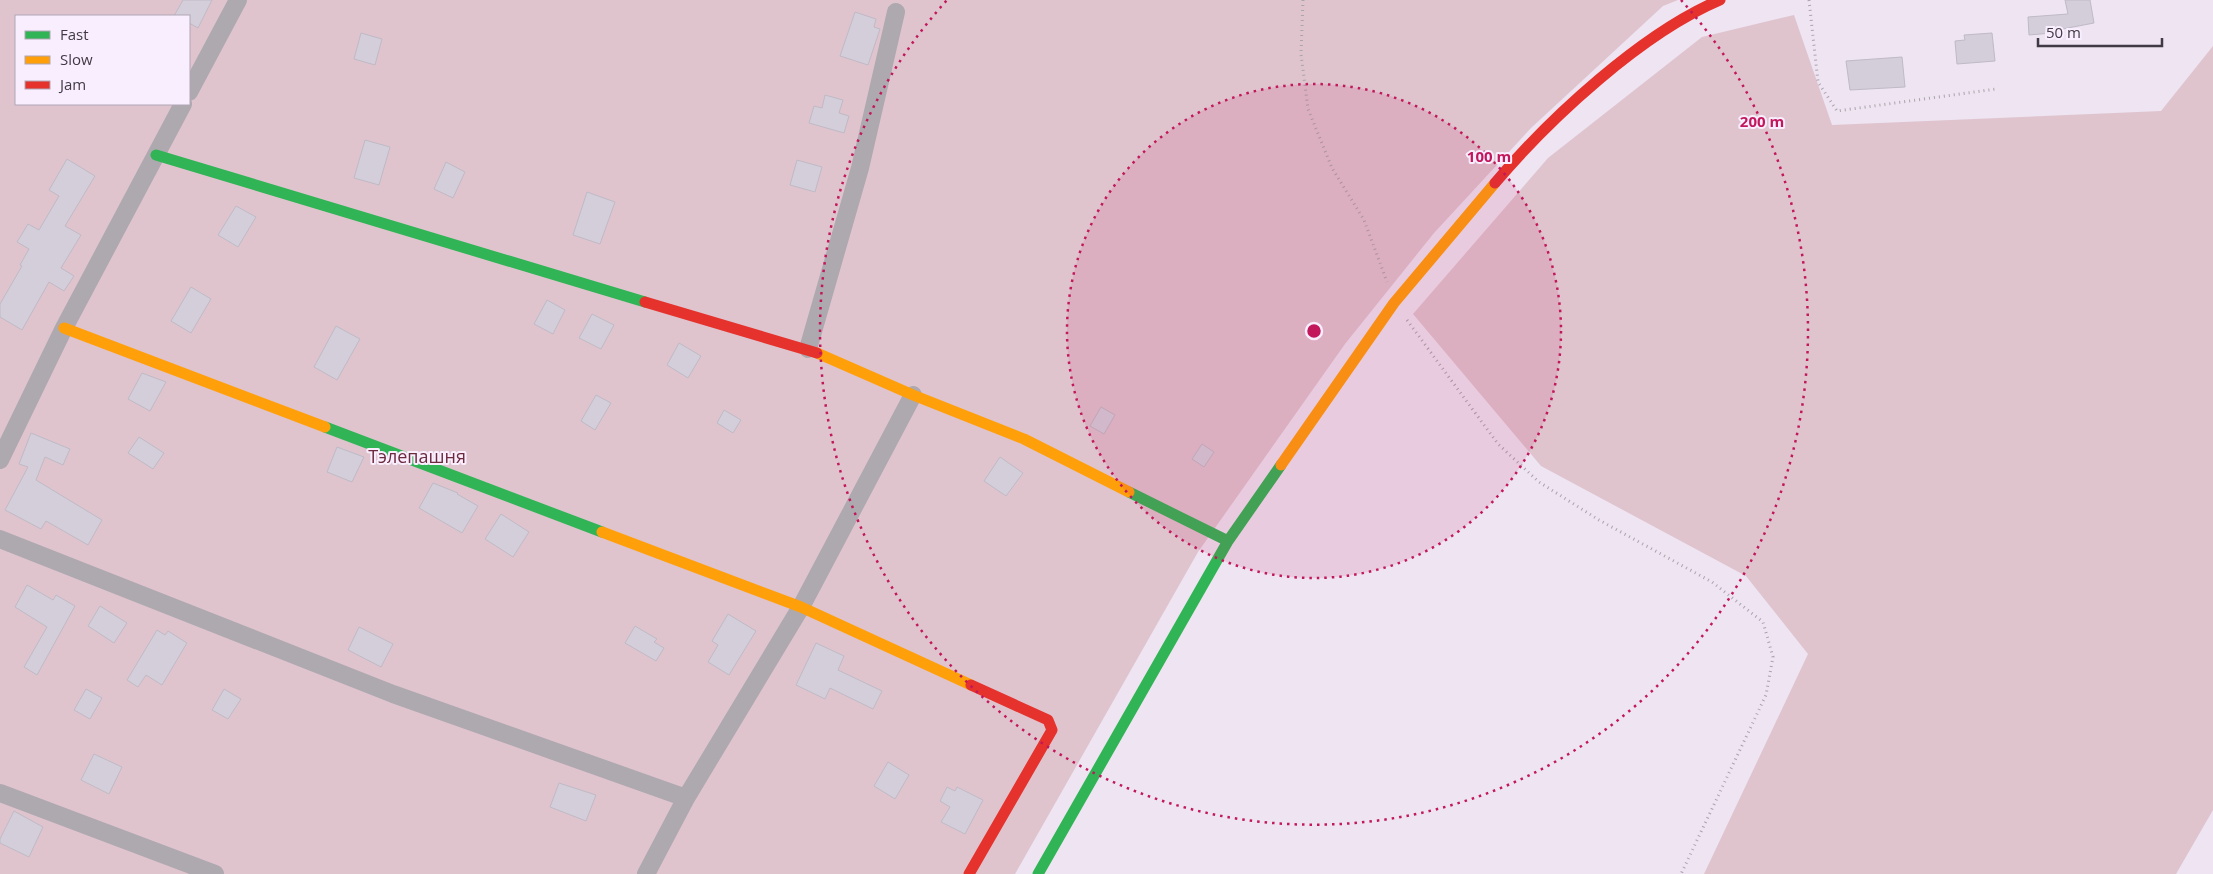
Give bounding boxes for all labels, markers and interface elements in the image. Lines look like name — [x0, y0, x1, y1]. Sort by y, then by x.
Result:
legend — [15, 15, 190, 105]
scale bar — [2038, 15, 2162, 47]
text: 50 m — [2046, 22, 2081, 42]
text: Fast — [60, 24, 89, 44]
text: Slow — [60, 49, 93, 69]
text: Jam — [58, 74, 86, 94]
text: 200 m — [1740, 111, 1784, 131]
text: 100 m — [1467, 146, 1511, 166]
centre of rings — [1305, 322, 1323, 340]
park label: Тэлепашня — [368, 444, 466, 468]

